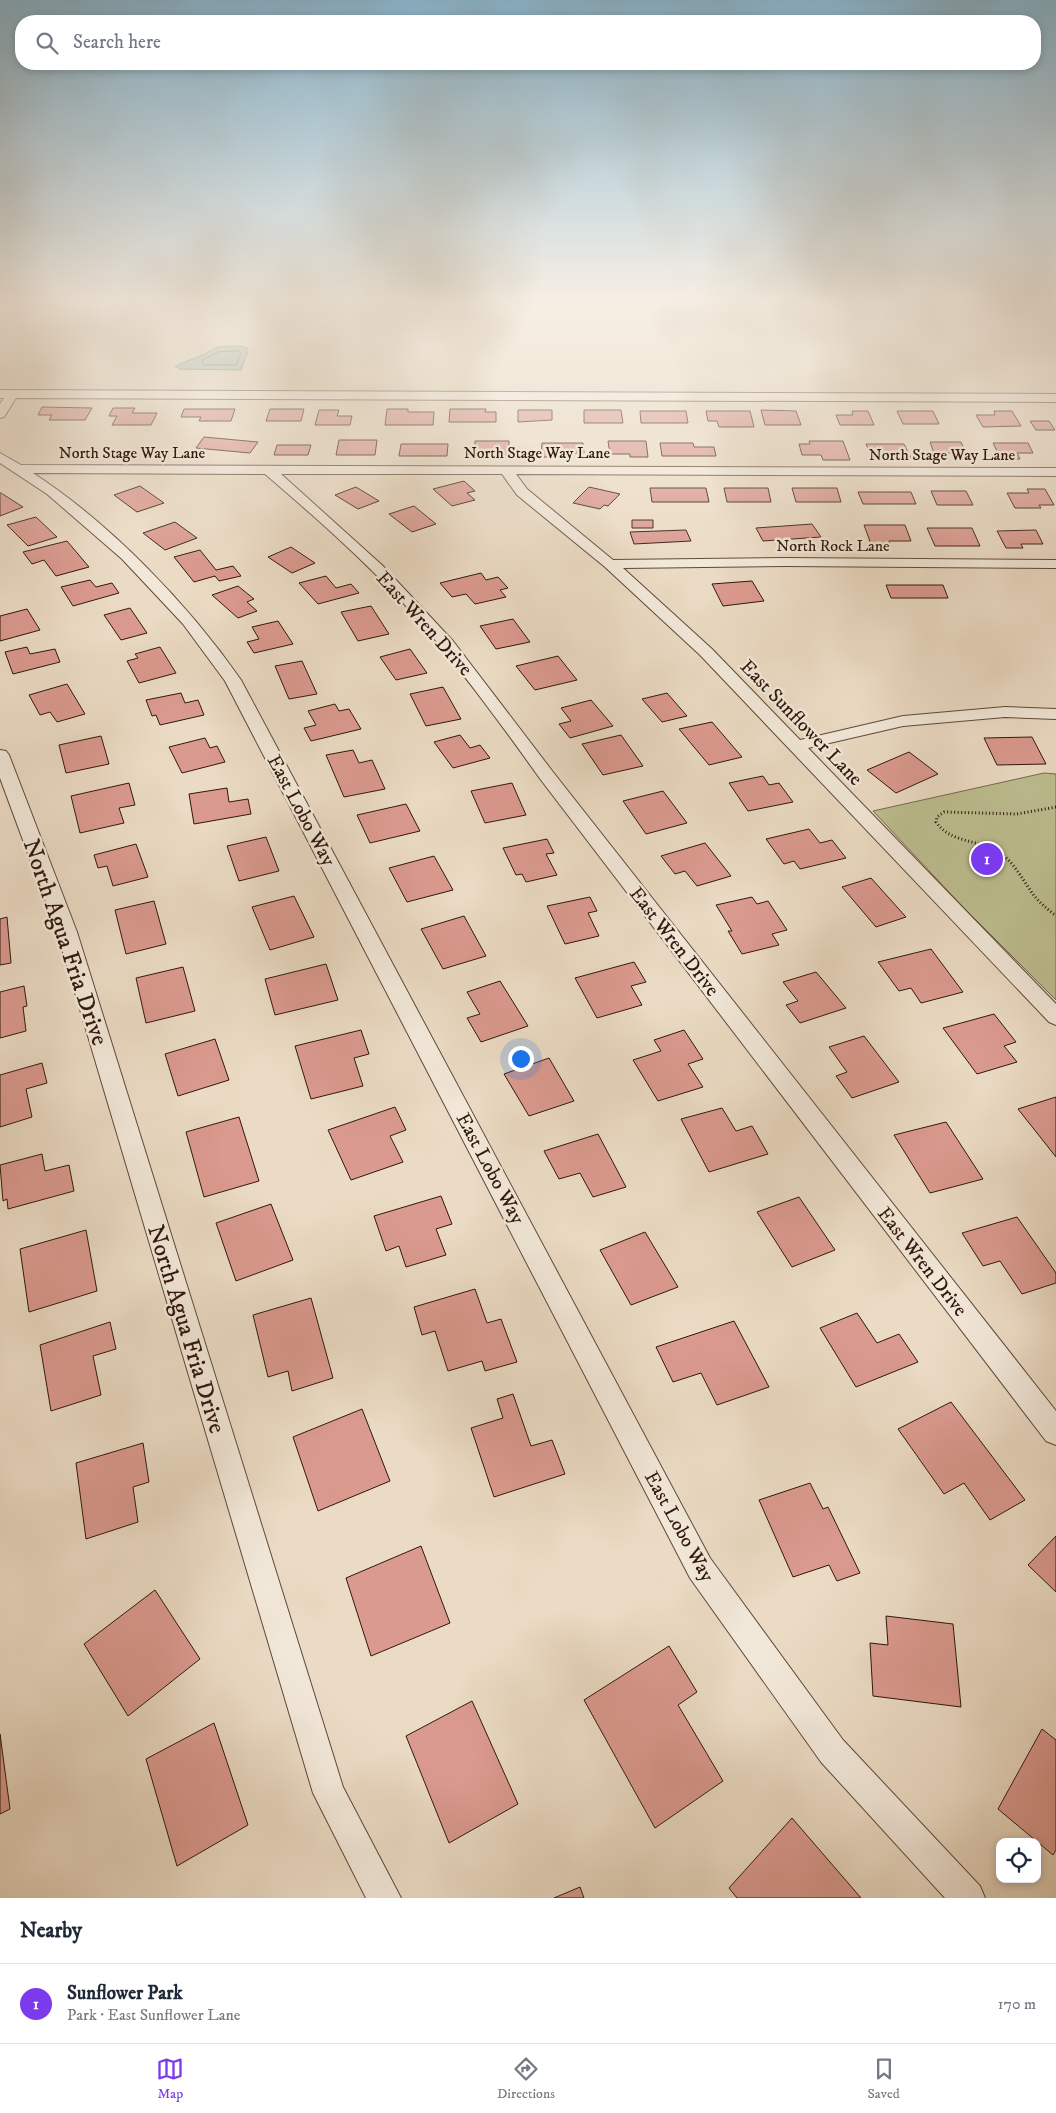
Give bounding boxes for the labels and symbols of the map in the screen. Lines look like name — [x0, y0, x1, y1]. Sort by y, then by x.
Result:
street label: North Stage Way Lane — [59, 443, 206, 463]
street label: North Stage Way Lane — [464, 443, 611, 463]
street label: North Stage Way Lane — [869, 445, 1016, 465]
street label: North Rock Lane — [776, 536, 890, 556]
street label: East Wren Drive — [370, 566, 477, 682]
street label: East Sunflower Lane — [734, 655, 868, 791]
street label: East Lobo Way — [261, 751, 341, 871]
street label: North Agua Fria Drive — [16, 835, 114, 1050]
pin: 1 — [971, 840, 1003, 878]
street label: East Wren Drive — [623, 882, 724, 1002]
your location — [508, 1046, 534, 1072]
street label: East Lobo Way — [450, 1109, 530, 1229]
street label: East Wren Drive — [871, 1202, 972, 1322]
street label: North Agua Fria Drive — [140, 1221, 232, 1437]
street label: East Lobo Way — [638, 1467, 720, 1587]

